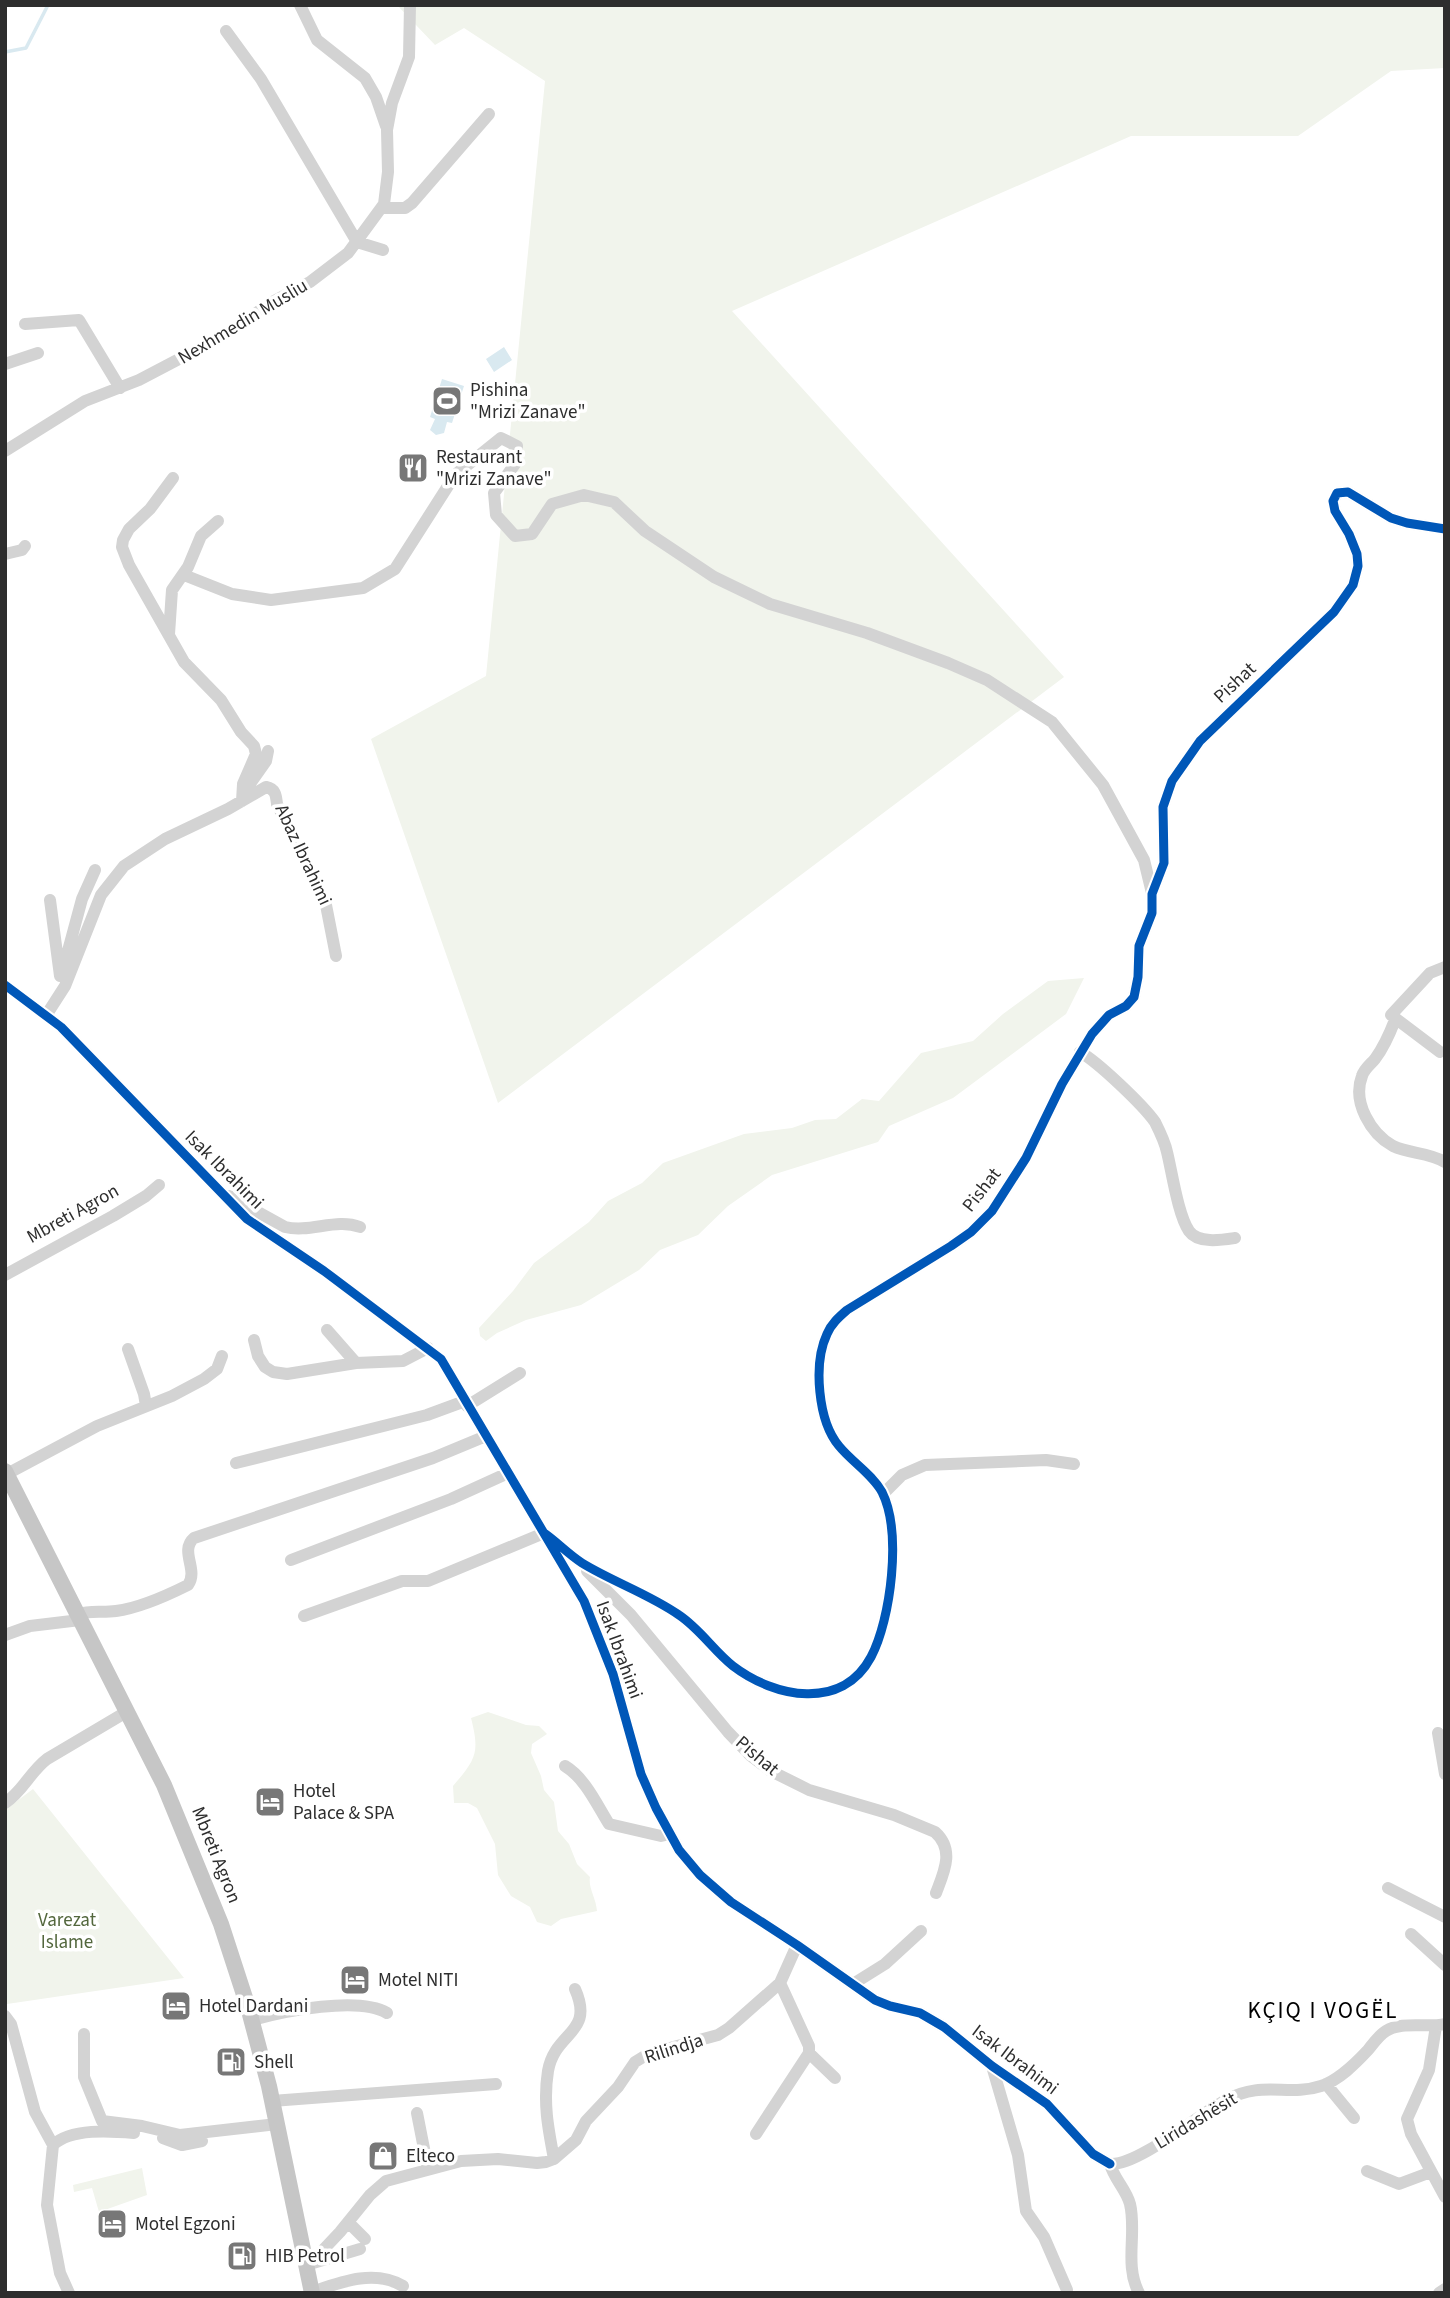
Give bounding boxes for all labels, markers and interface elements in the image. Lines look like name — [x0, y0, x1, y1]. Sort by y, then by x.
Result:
street label: Nexhmedin Musliu — [173, 273, 313, 371]
place label: Pishina "Mrizi Zanave" — [470, 377, 586, 426]
sports icon: Pishina "Mrizi Zanave" — [430, 384, 464, 418]
place label: Restaurant "Mrizi Zanave" — [436, 444, 552, 493]
restaurant icon: Restaurant "Mrizi Zanave" — [396, 451, 430, 485]
street label: Pishat — [1208, 656, 1263, 710]
street label: Abaz Ibrahimi — [268, 800, 338, 910]
street label: Isak Ibrahimi — [178, 1124, 270, 1216]
street label: Pishat — [956, 1162, 1008, 1218]
street label: Mbreti Agron — [22, 1178, 124, 1250]
street label: Isak Ibrahimi — [589, 1597, 649, 1703]
street label: Pishat — [729, 1730, 785, 1783]
place label: Hotel Palace & SPA — [293, 1778, 395, 1827]
hotel icon: Hotel Palace & SPA — [253, 1785, 287, 1819]
street label: Mbreti Agron — [184, 1803, 248, 1907]
park label: Varezat Islame — [38, 1907, 97, 1956]
hotel icon: Motel NITI — [338, 1963, 372, 1997]
place label: Motel NITI — [378, 1967, 458, 1994]
hotel icon: Hotel Dardani — [159, 1989, 193, 2023]
place label: Hotel Dardani — [199, 1993, 308, 2020]
district label: KÇIQ I VOGËL — [1248, 1994, 1398, 2027]
street label: Isak Ibrahimi — [966, 2018, 1064, 2102]
street label: Rilindja — [641, 2027, 707, 2071]
fuel station icon: Shell — [214, 2045, 248, 2079]
place label: Shell — [254, 2049, 294, 2076]
street label: Liridashësit — [1150, 2085, 1243, 2156]
shop icon: Elteco — [366, 2139, 400, 2173]
place label: Elteco — [406, 2143, 455, 2170]
hotel icon: Motel Egzoni — [95, 2207, 129, 2241]
place label: Motel Egzoni — [135, 2211, 236, 2238]
fuel station icon: HIB Petrol — [225, 2239, 259, 2273]
place label: HIB Petrol — [265, 2243, 345, 2270]

